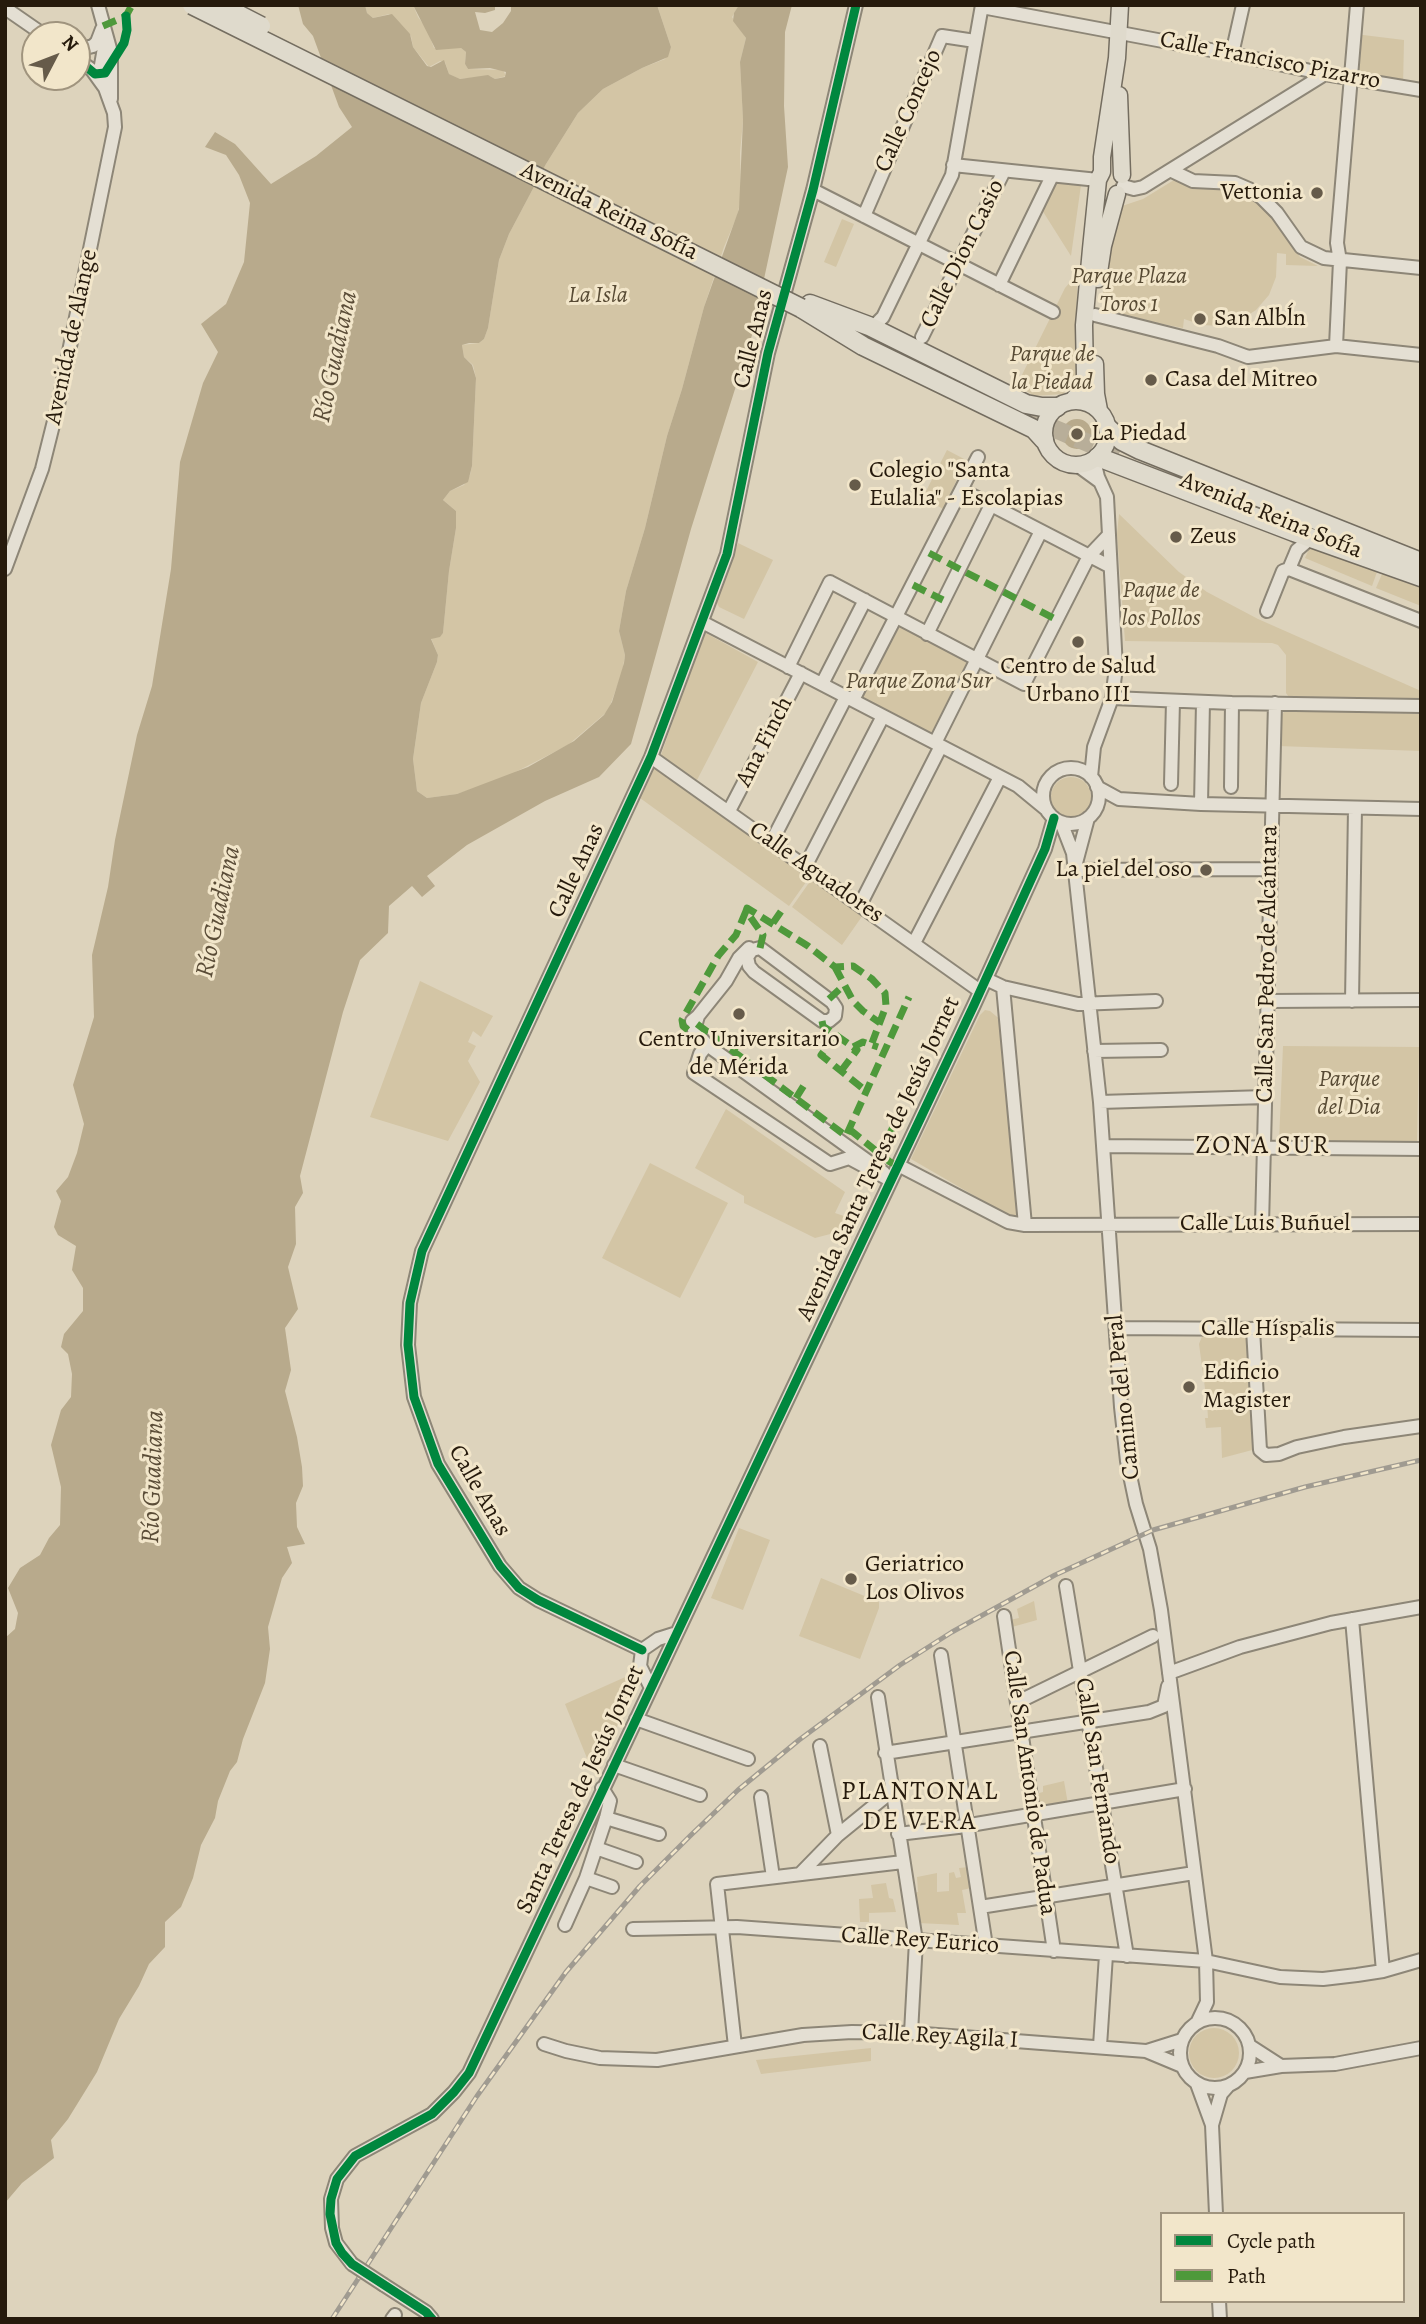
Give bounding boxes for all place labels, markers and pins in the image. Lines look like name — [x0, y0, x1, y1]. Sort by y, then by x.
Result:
place label: Vettonia — [1221, 179, 1303, 207]
marker: Vettonia — [1309, 185, 1325, 201]
place label: San Albĺn — [1214, 305, 1306, 333]
marker: San Albĺn — [1192, 311, 1208, 327]
place label: Casa del Mitreo — [1165, 366, 1317, 394]
marker: Casa del Mitreo — [1143, 372, 1159, 388]
place label: La Piedad — [1091, 420, 1187, 448]
marker: La Piedad — [1069, 426, 1085, 442]
place label: Colegio "Santa Eulalia" - Escolapias — [869, 457, 1063, 513]
marker: Colegio "Santa Eulalia" - Escolapias — [847, 477, 863, 493]
place label: Zeus — [1190, 523, 1237, 551]
marker: Zeus — [1168, 529, 1184, 545]
marker: Centro de Salud Urbano III — [1070, 634, 1086, 650]
place label: Centro de Salud Urbano III — [1000, 653, 1156, 709]
place label: La piel del oso — [1055, 856, 1192, 884]
marker: La piel del oso — [1198, 862, 1214, 878]
marker: Centro Universitario de Mérida — [731, 1006, 747, 1022]
place label: Centro Universitario de Mérida — [638, 1026, 840, 1082]
place label: Edificio Magister — [1203, 1359, 1291, 1415]
marker: Edificio Magister — [1181, 1379, 1197, 1395]
place label: Geriatrico Los Olivos — [865, 1551, 965, 1607]
marker: Geriatrico Los Olivos — [843, 1571, 859, 1587]

